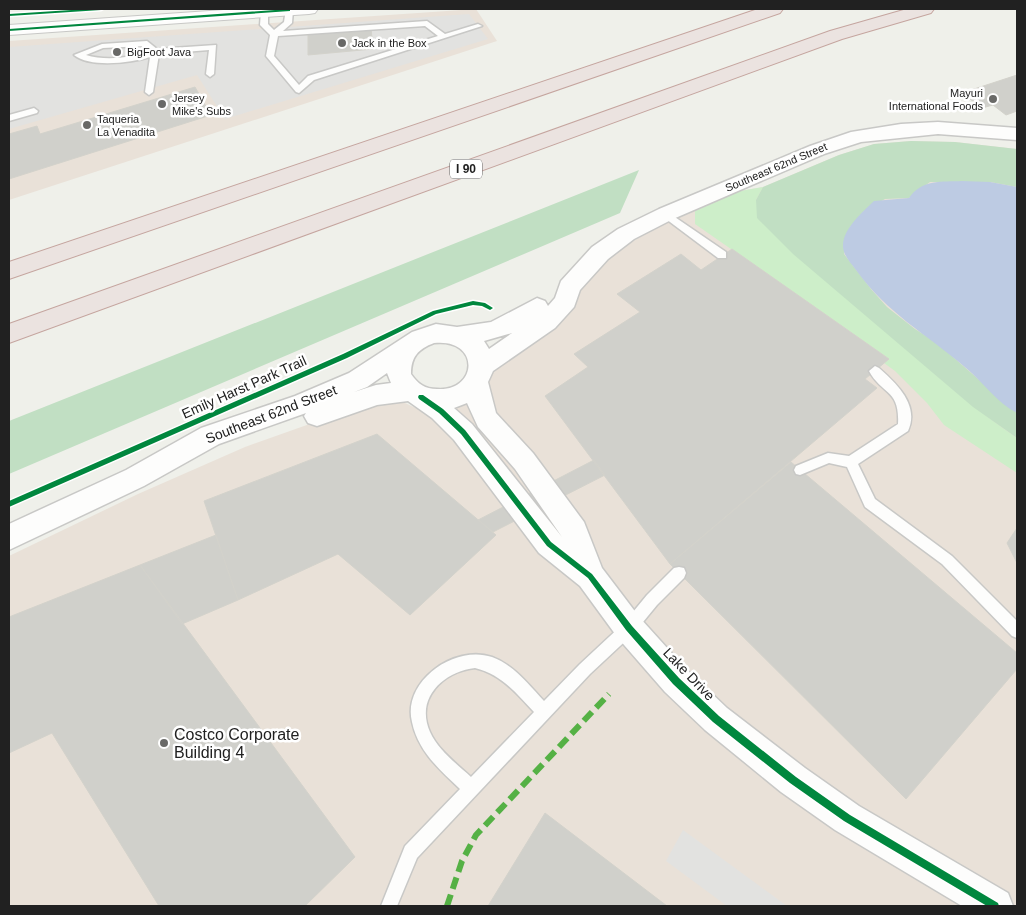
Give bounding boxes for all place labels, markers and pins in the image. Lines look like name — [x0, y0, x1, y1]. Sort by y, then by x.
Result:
marker: Jack in the Box — [336, 37, 348, 49]
place label: Jack in the Box — [352, 37, 427, 49]
marker: BigFoot Java — [111, 46, 123, 58]
place label: BigFoot Java — [127, 46, 192, 58]
place label: Mayuri International Foods — [889, 87, 983, 112]
place label: Jersey Mike's Subs — [172, 92, 231, 117]
marker: Mayuri International Foods — [987, 93, 999, 105]
marker: Jersey Mike's Subs — [156, 98, 168, 110]
place label: Taqueria La Venadita — [97, 113, 156, 138]
marker: Taqueria La Venadita — [81, 119, 93, 131]
place label: Costco Corporate Building 4 — [174, 726, 299, 761]
marker: Costco Corporate Building 4 — [158, 737, 170, 749]

